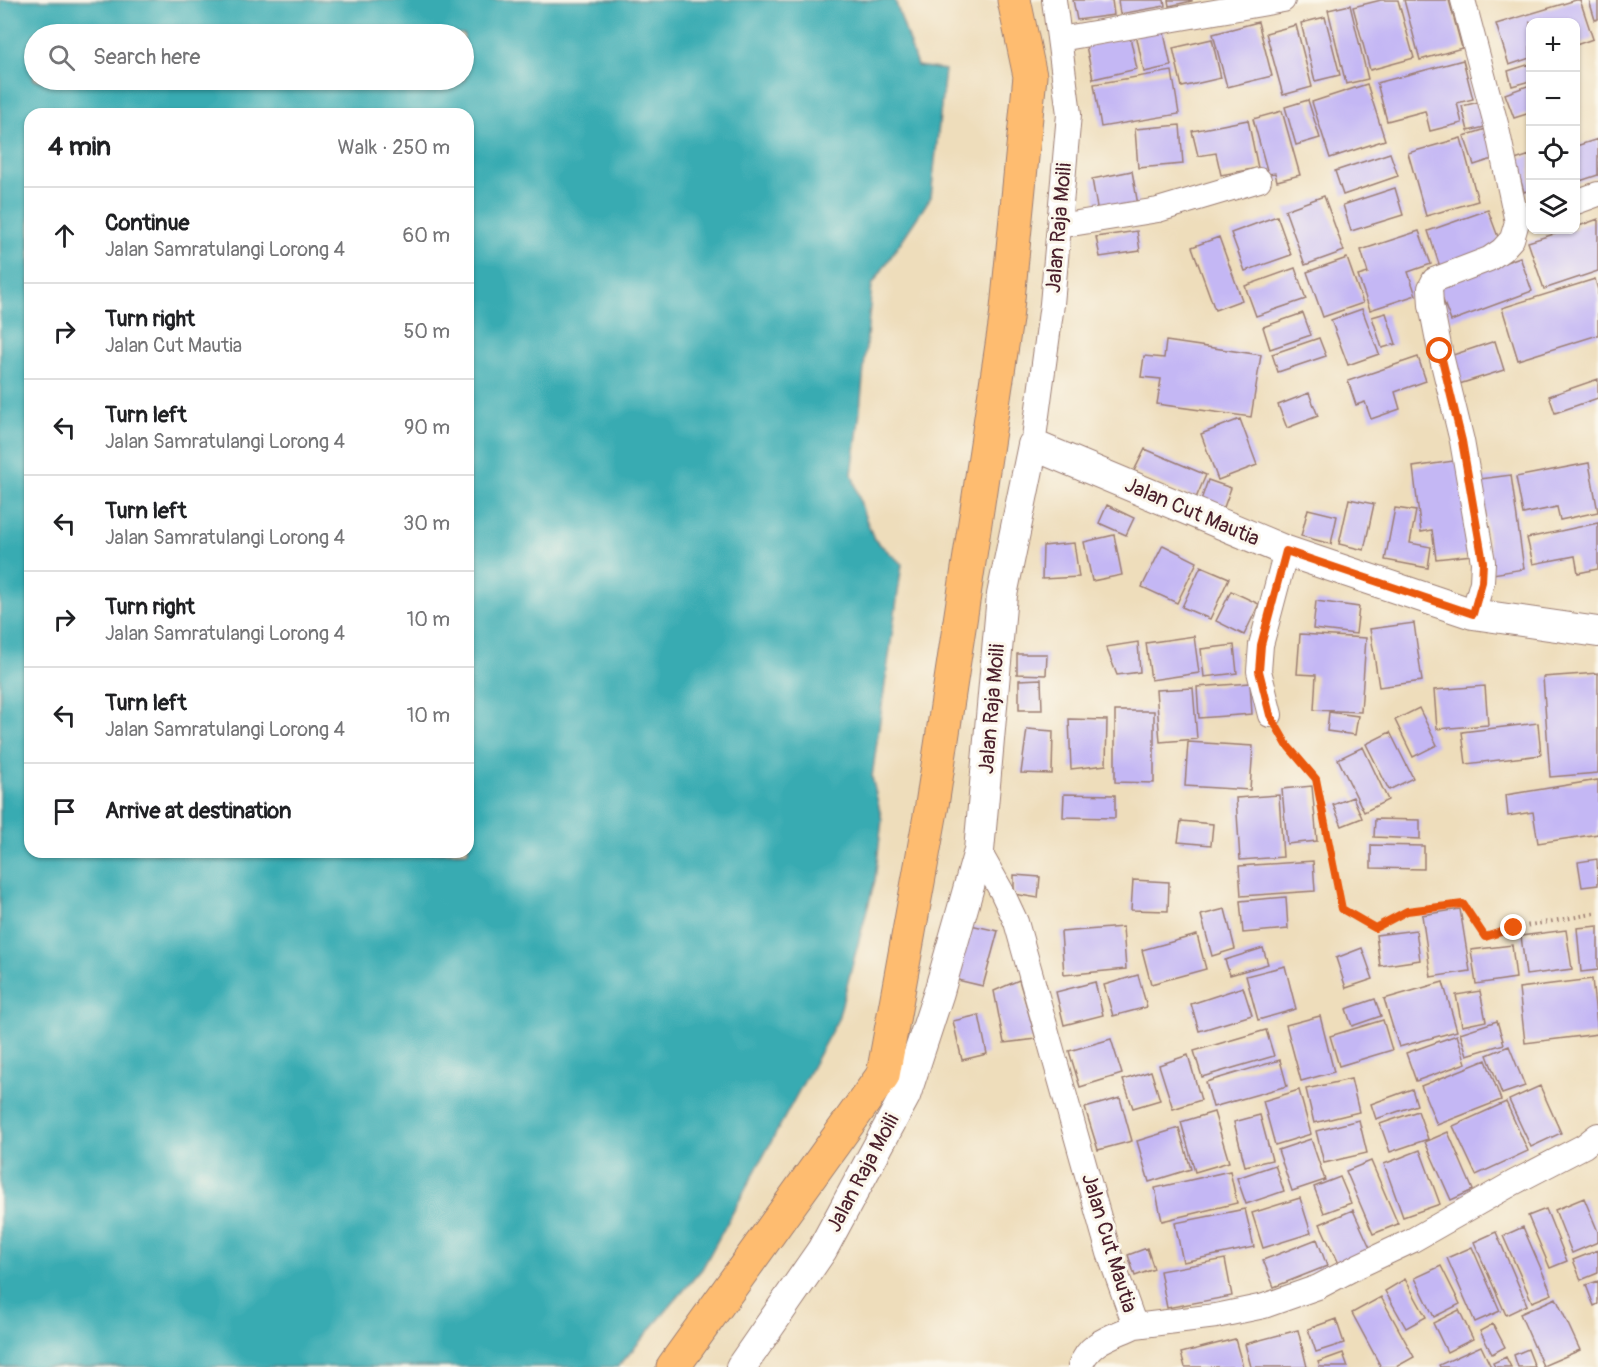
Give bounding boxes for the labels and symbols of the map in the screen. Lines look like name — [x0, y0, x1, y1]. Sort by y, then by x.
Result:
street label: Jalan Raja Moili — [1040, 162, 1078, 294]
route start — [1426, 337, 1452, 363]
street label: Jalan Cut Mautia — [1120, 471, 1264, 553]
street label: Jalan Raja Moili — [973, 643, 1011, 775]
route end — [1500, 914, 1526, 940]
street label: Jalan Raja Moili — [820, 1109, 906, 1237]
street label: Jalan Cut Mautia — [1075, 1170, 1143, 1316]

